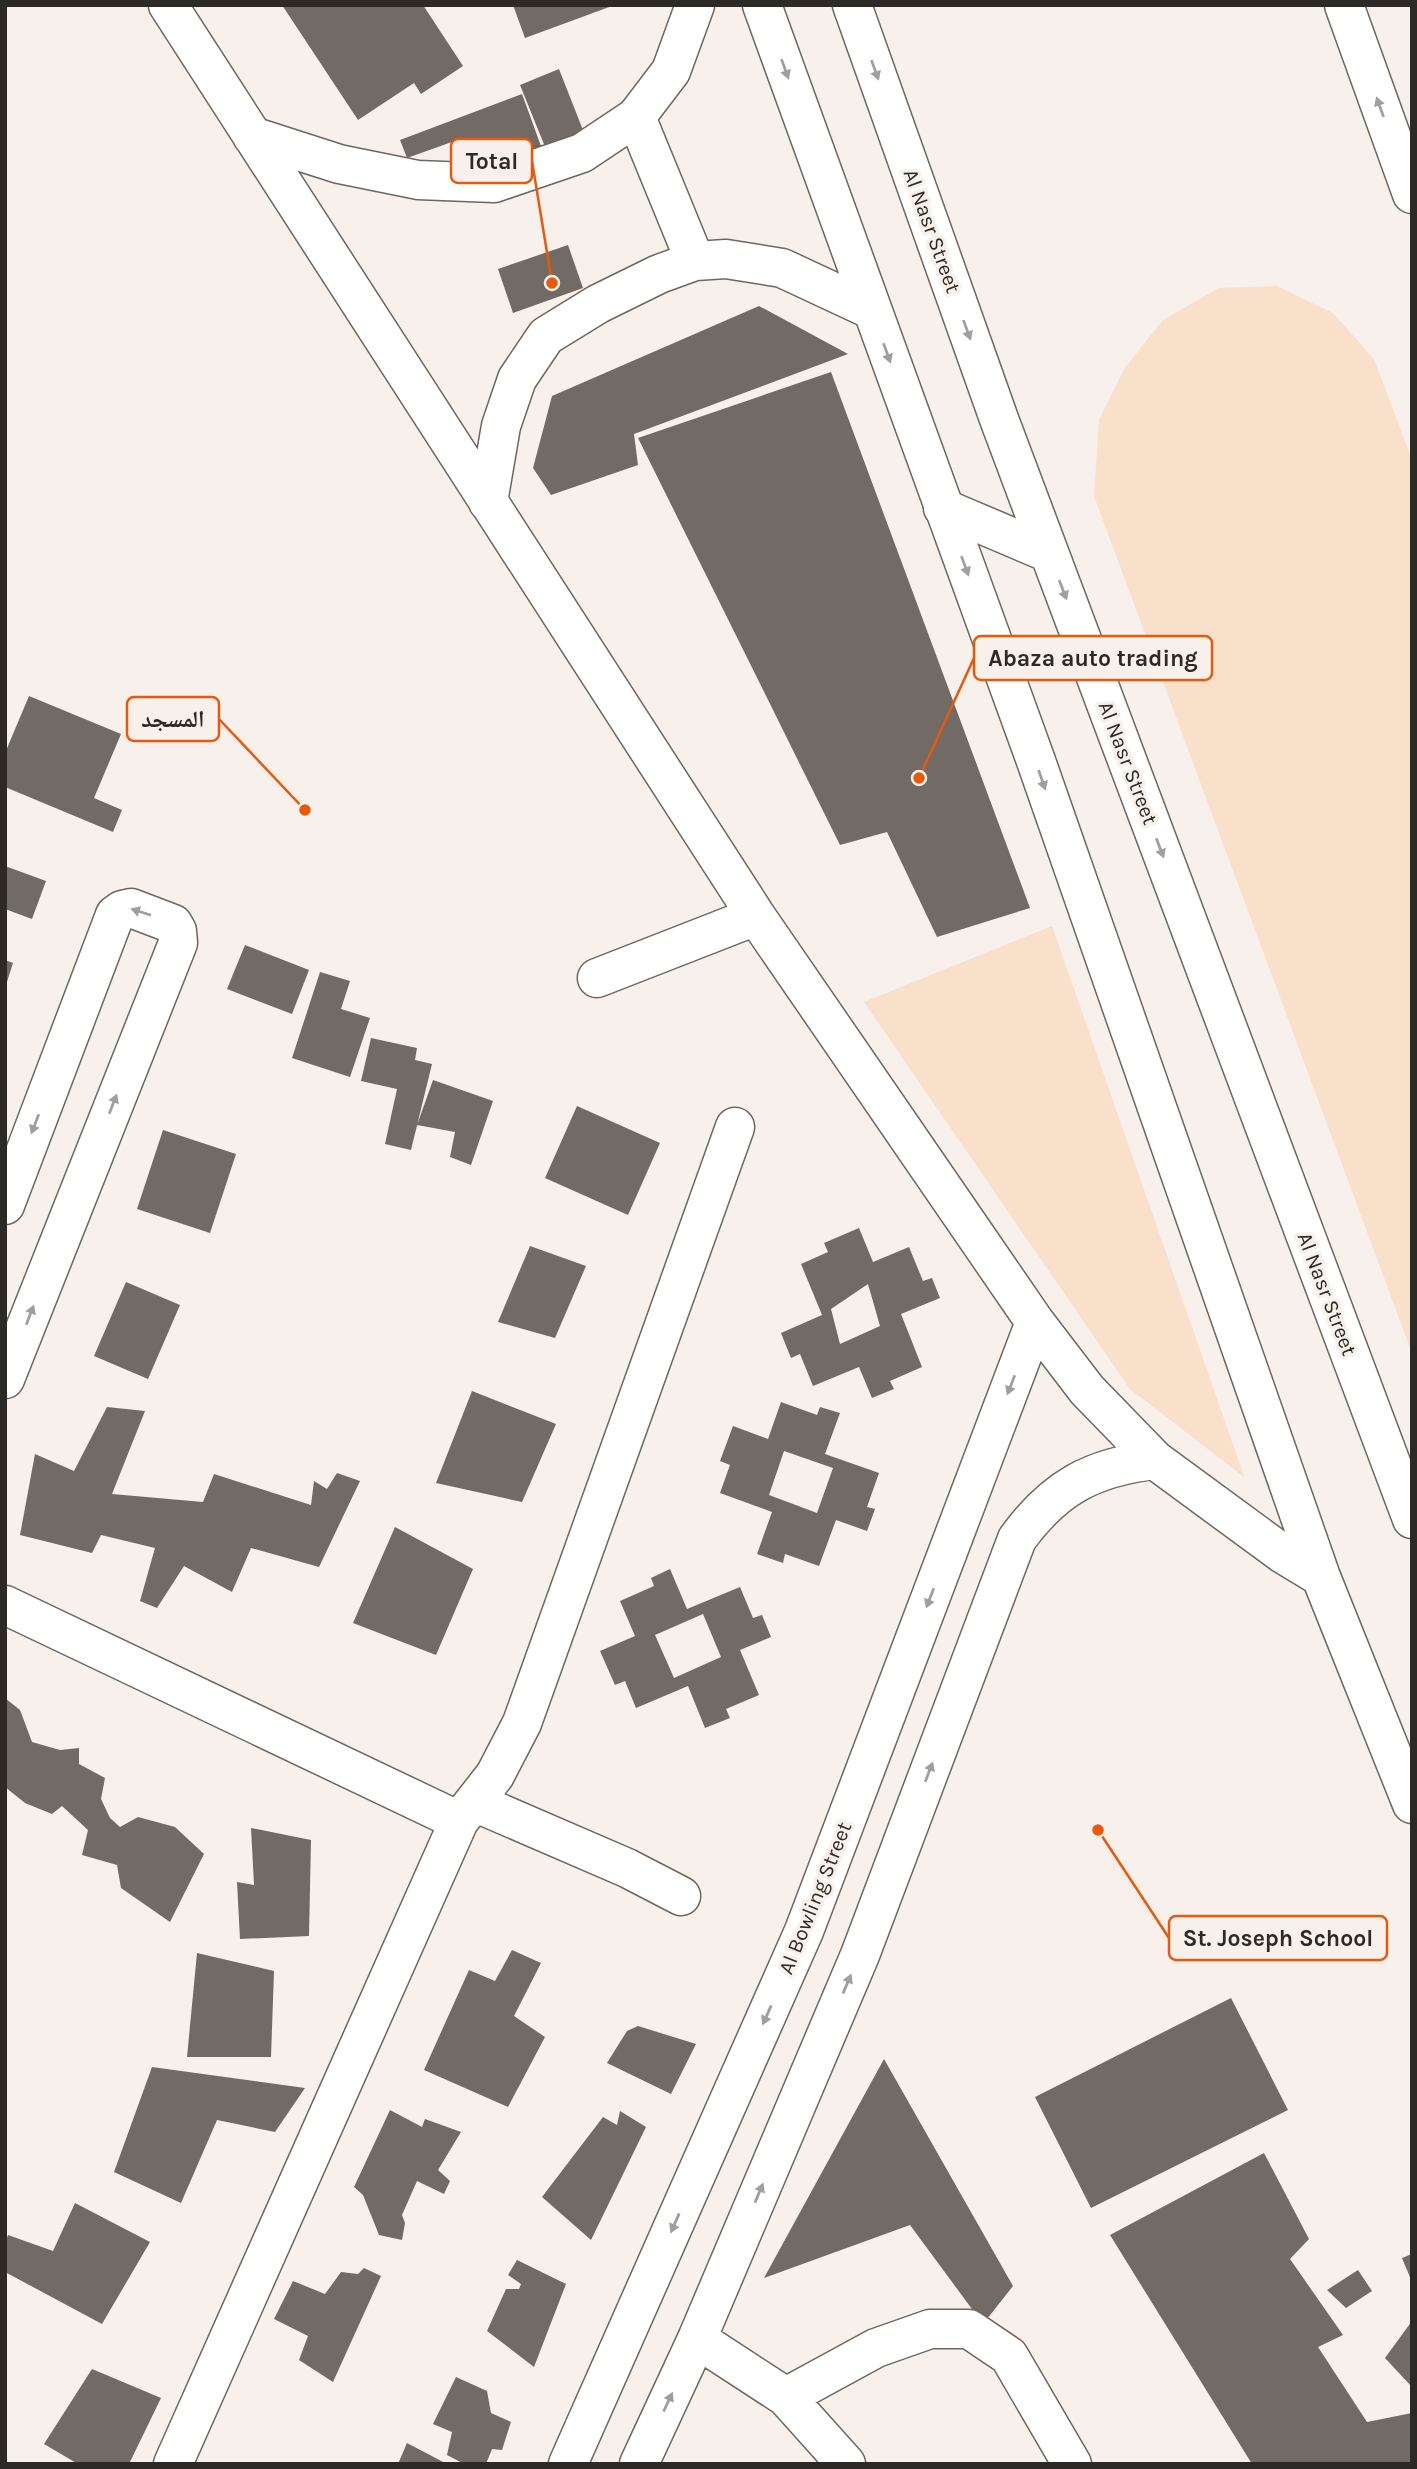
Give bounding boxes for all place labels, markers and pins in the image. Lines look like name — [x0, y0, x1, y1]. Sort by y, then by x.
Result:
callout: Total — [451, 139, 532, 183]
callout: Abaza auto trading — [974, 636, 1212, 680]
callout: المسجد — [127, 697, 219, 741]
callout: St. Joseph School — [1169, 1916, 1387, 1960]

